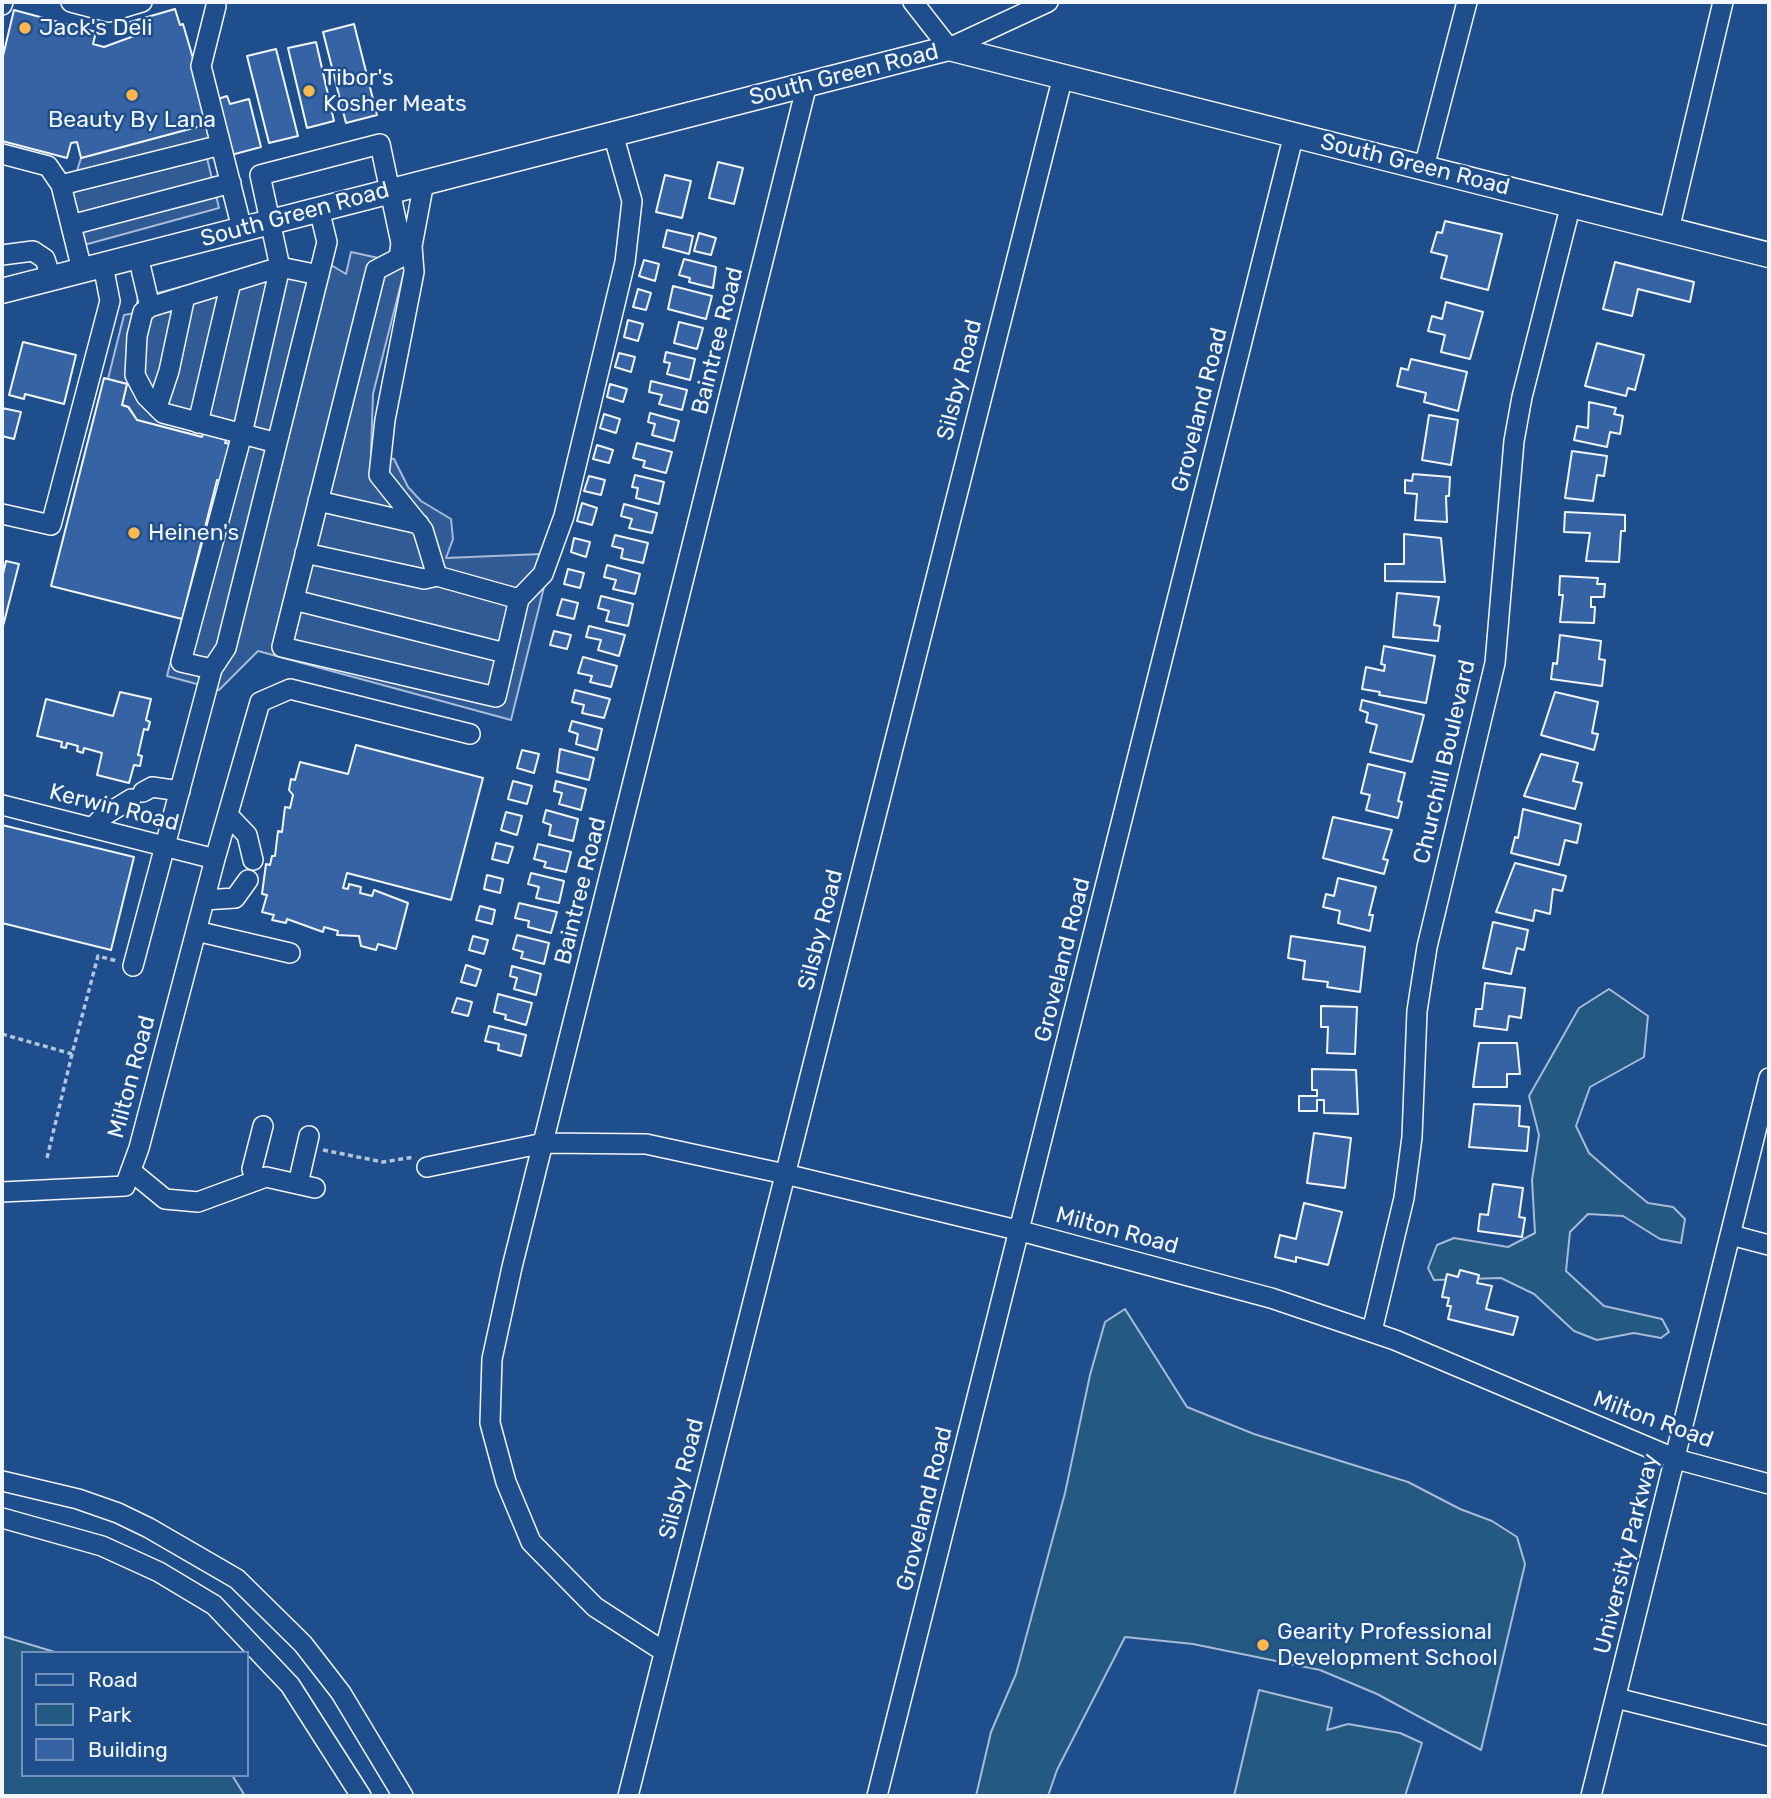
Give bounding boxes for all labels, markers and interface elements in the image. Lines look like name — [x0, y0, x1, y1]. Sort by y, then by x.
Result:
place label: Jack's Deli — [39, 14, 153, 42]
marker: Jack's Deli — [17, 20, 33, 36]
street label: South Green Road — [747, 38, 941, 112]
place label: Tibor's Kosher Meats — [323, 64, 467, 118]
marker: Tibor's Kosher Meats — [301, 83, 317, 99]
marker: Beauty By Lana — [124, 87, 140, 103]
place label: Beauty By Lana — [48, 106, 216, 134]
street label: South Green Road — [1318, 128, 1512, 202]
street label: South Green Road — [198, 177, 392, 253]
street label: Baintree Road — [686, 264, 750, 418]
street label: Silsby Road — [932, 317, 988, 443]
street label: Groveland Road — [1166, 325, 1234, 495]
place label: Heinen's — [148, 519, 239, 547]
marker: Heinen's — [126, 525, 142, 541]
street label: Churchill Boulevard — [1408, 657, 1482, 867]
street label: Kerwin Road — [46, 779, 182, 837]
street label: Baintree Road — [549, 814, 613, 968]
street label: Silsby Road — [793, 867, 849, 993]
street label: Groveland Road — [1029, 875, 1097, 1045]
street label: Milton Road — [102, 1013, 162, 1141]
street label: Milton Road — [1053, 1201, 1181, 1261]
street label: Milton Road — [1589, 1386, 1717, 1454]
street label: Silsby Road — [654, 1416, 710, 1542]
street label: Groveland Road — [891, 1424, 959, 1594]
street label: University Parkway — [1589, 1451, 1665, 1657]
place label: Gearity Professional Development School — [1277, 1618, 1498, 1672]
marker: Gearity Professional Development School — [1255, 1637, 1271, 1653]
legend — [21, 1651, 248, 1777]
text: Road — [88, 1667, 138, 1692]
text: Park — [88, 1702, 132, 1727]
text: Building — [88, 1737, 168, 1762]

